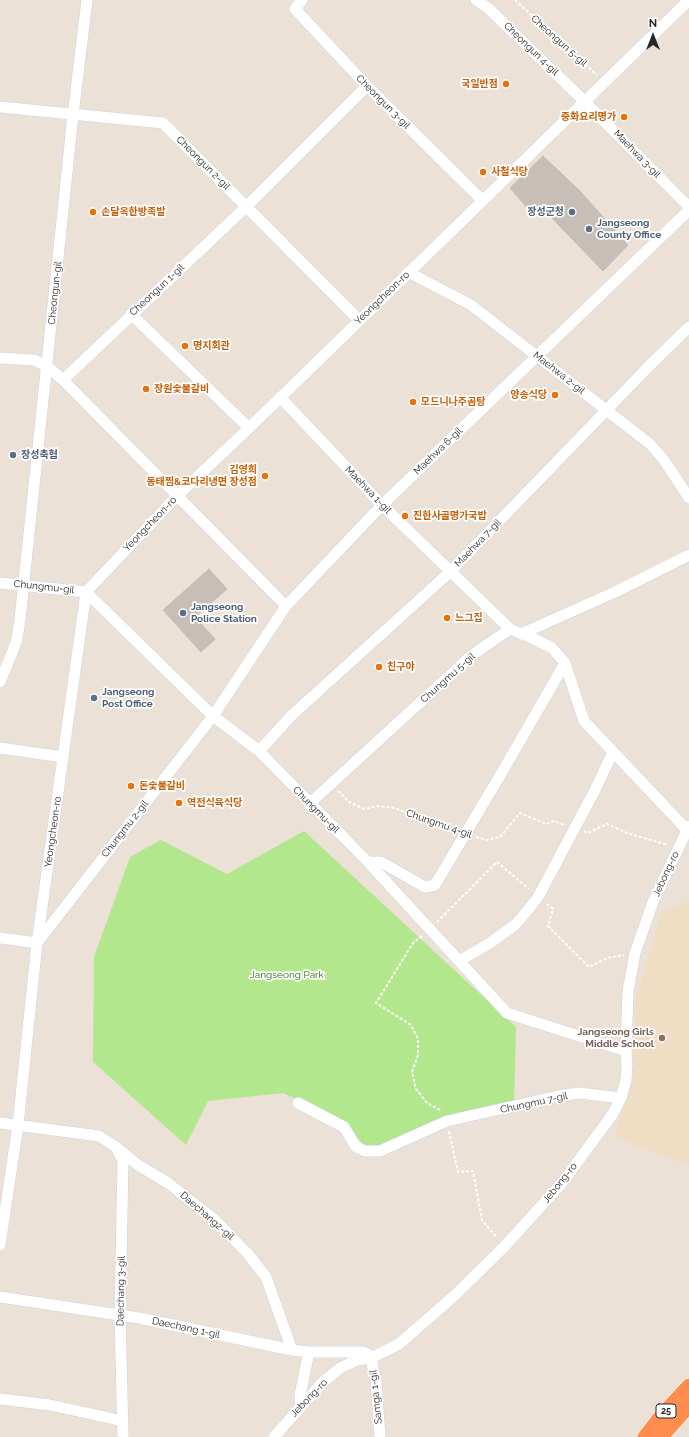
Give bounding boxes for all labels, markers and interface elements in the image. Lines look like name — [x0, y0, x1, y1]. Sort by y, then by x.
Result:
street label: Cheongun 5-gil — [528, 13, 590, 69]
north arrow — [633, 16, 673, 56]
text: N — [649, 17, 657, 30]
street label: Cheongun 4-gil — [501, 20, 561, 78]
street label: Cheongun 3-gil — [353, 72, 413, 132]
place label: 국일반점 — [461, 78, 498, 90]
marker: 국일반점 — [501, 79, 511, 89]
place label: 중화요리명가 — [561, 111, 616, 123]
marker: 중화요리명가 — [619, 112, 629, 122]
street label: Maehwa 3-gil — [611, 127, 663, 181]
street label: Cheongun 2-gil — [174, 134, 232, 192]
place label: 사철식당 — [491, 166, 528, 178]
marker: 사철식당 — [478, 167, 488, 177]
place label: 손달옥한방족발 — [101, 206, 165, 218]
place label: 장성군청 — [527, 206, 564, 218]
marker: 손달옥한방족발 — [88, 207, 98, 217]
marker: 장성군청 — [567, 207, 577, 217]
place label: Jangseong County Office — [597, 217, 661, 240]
marker: Jangseong County Office — [584, 224, 594, 234]
street label: Cheongun-gil — [46, 261, 64, 325]
street label: Cheongun 1-gil — [127, 262, 187, 318]
street label: Yeongcheon-ro — [352, 269, 412, 327]
place label: 명지회관 — [193, 340, 230, 352]
marker: 명지회관 — [180, 341, 190, 351]
street label: Maehwa 2-gil — [531, 349, 587, 397]
place label: 장원숯불갈비 — [154, 383, 209, 395]
marker: 장원숯불갈비 — [141, 384, 151, 394]
place label: 양송식당 — [510, 389, 547, 401]
marker: 양송식당 — [550, 390, 560, 400]
place label: 모드니나주곰탕 — [421, 396, 485, 408]
marker: 모드니나주곰탕 — [408, 397, 418, 407]
street label: Maehwa 6-gil — [411, 425, 465, 477]
place label: 장성축협 — [21, 449, 58, 461]
marker: 장성축협 — [8, 450, 18, 460]
place label: 김영희 동태찜&코다리냉면 장성점 — [146, 464, 257, 488]
street label: Maehwa 1-gil — [342, 464, 394, 516]
marker: 김영희 동태찜&코다리냉면 장성점 — [260, 471, 270, 481]
street label: Yeongcheon-ro — [121, 494, 179, 554]
place label: 진한사골명가국밥 — [413, 510, 487, 522]
marker: 진한사골명가국밥 — [400, 511, 410, 521]
street label: Maehwa 7-gil — [452, 516, 504, 570]
street label: Chungmu-gil — [13, 578, 75, 596]
place label: Jangseong Police Station — [191, 601, 257, 624]
marker: Jangseong Police Station — [178, 608, 188, 618]
place label: 느그집 — [455, 612, 483, 624]
marker: 느그집 — [442, 613, 452, 623]
street label: Chungmu 5-gil — [418, 650, 478, 706]
place label: 친구야 — [387, 661, 415, 673]
marker: 친구야 — [374, 662, 384, 672]
place label: Jangseong Post Office — [102, 686, 154, 710]
marker: Jangseong Post Office — [89, 693, 99, 703]
place label: 돈숯불갈비 — [139, 780, 185, 792]
marker: 돈숯불갈비 — [126, 781, 136, 791]
street label: Chungmu-gil — [290, 784, 342, 836]
street label: Yeongcheon-ro — [42, 796, 64, 868]
place label: 역전식육식당 — [187, 797, 242, 809]
street label: Chungmu 2-gil — [99, 798, 151, 860]
marker: 역전식육식당 — [174, 798, 184, 808]
street label: Chungmu 4-gil — [404, 807, 474, 841]
street label: Jebong-ro — [650, 850, 682, 898]
park label: Jangseong Park — [250, 969, 324, 981]
place label: Jangseong Girls Middle School — [578, 1026, 654, 1050]
marker: Jangseong Girls Middle School — [657, 1033, 667, 1043]
street label: Chungmu 7-gil — [499, 1090, 569, 1116]
street label: Jebong-ro — [540, 1160, 580, 1206]
street label: Daechang2-gil — [178, 1189, 236, 1243]
street label: Daechang 3-gil — [114, 1256, 128, 1326]
street label: Daechang 1-gil — [151, 1315, 221, 1341]
street label: Samga 1-gil — [367, 1369, 385, 1425]
street label: Jebong-ro — [288, 1376, 330, 1420]
road number: 25 — [656, 1404, 676, 1418]

